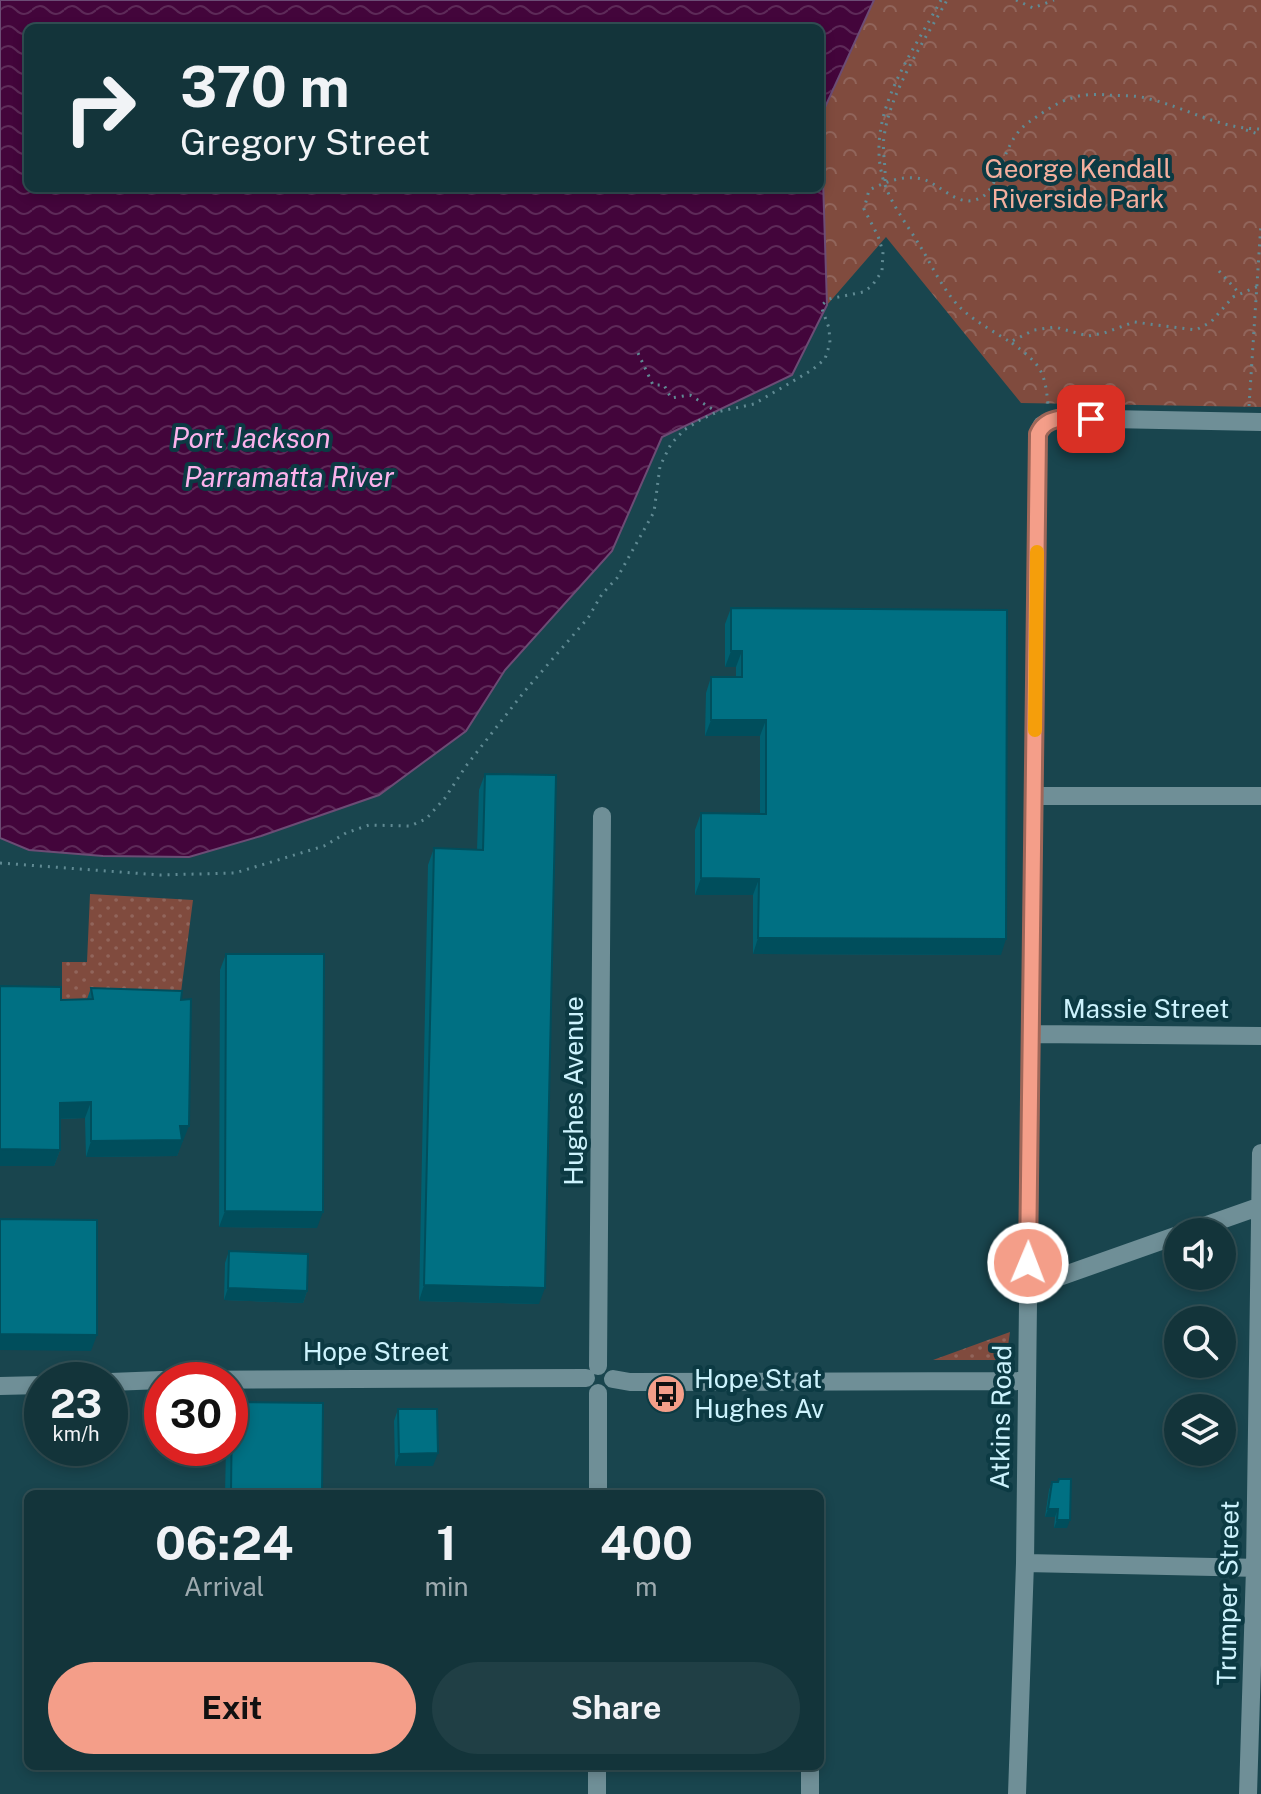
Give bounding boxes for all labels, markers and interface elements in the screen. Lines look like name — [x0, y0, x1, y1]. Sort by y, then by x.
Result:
text: 370 m — [180, 54, 350, 120]
icon: right — [48, 56, 152, 160]
text: Gregory Street — [180, 121, 430, 163]
park label: George Kendall Riverside Park — [985, 153, 1171, 214]
pin — [1057, 385, 1125, 453]
icon: arrive — [1069, 397, 1113, 441]
water label: Port Jackson — [172, 421, 331, 454]
water label: Parramatta River — [184, 460, 395, 493]
street label: Massie Street — [1063, 993, 1229, 1024]
street label: Hughes Avenue — [558, 996, 589, 1186]
map controls — [1164, 1218, 1236, 1466]
button: sound — [1164, 1218, 1236, 1290]
position arrow — [986, 1221, 1070, 1305]
button: search — [1164, 1306, 1236, 1378]
street label: Hope Street — [303, 1336, 449, 1367]
street label: Atkins Road — [984, 1345, 1017, 1489]
speed limit sign: 30 — [144, 1362, 248, 1466]
place label: Hope St at Hughes Av — [694, 1363, 824, 1424]
bus stop icon: Hope St at Hughes Av — [645, 1373, 687, 1415]
text: 23 — [50, 1380, 102, 1427]
button: layers — [1164, 1394, 1236, 1466]
text: km/h — [52, 1422, 100, 1446]
street label: Trumper Street — [1210, 1500, 1245, 1686]
text: 06:24 — [155, 1514, 293, 1571]
text: 1 — [436, 1514, 457, 1571]
text: 400 — [600, 1514, 693, 1571]
text: Arrival — [184, 1571, 264, 1602]
text: min — [425, 1571, 469, 1602]
text: m — [635, 1571, 658, 1602]
button: Exit — [48, 1662, 416, 1754]
button: Share — [432, 1662, 800, 1754]

